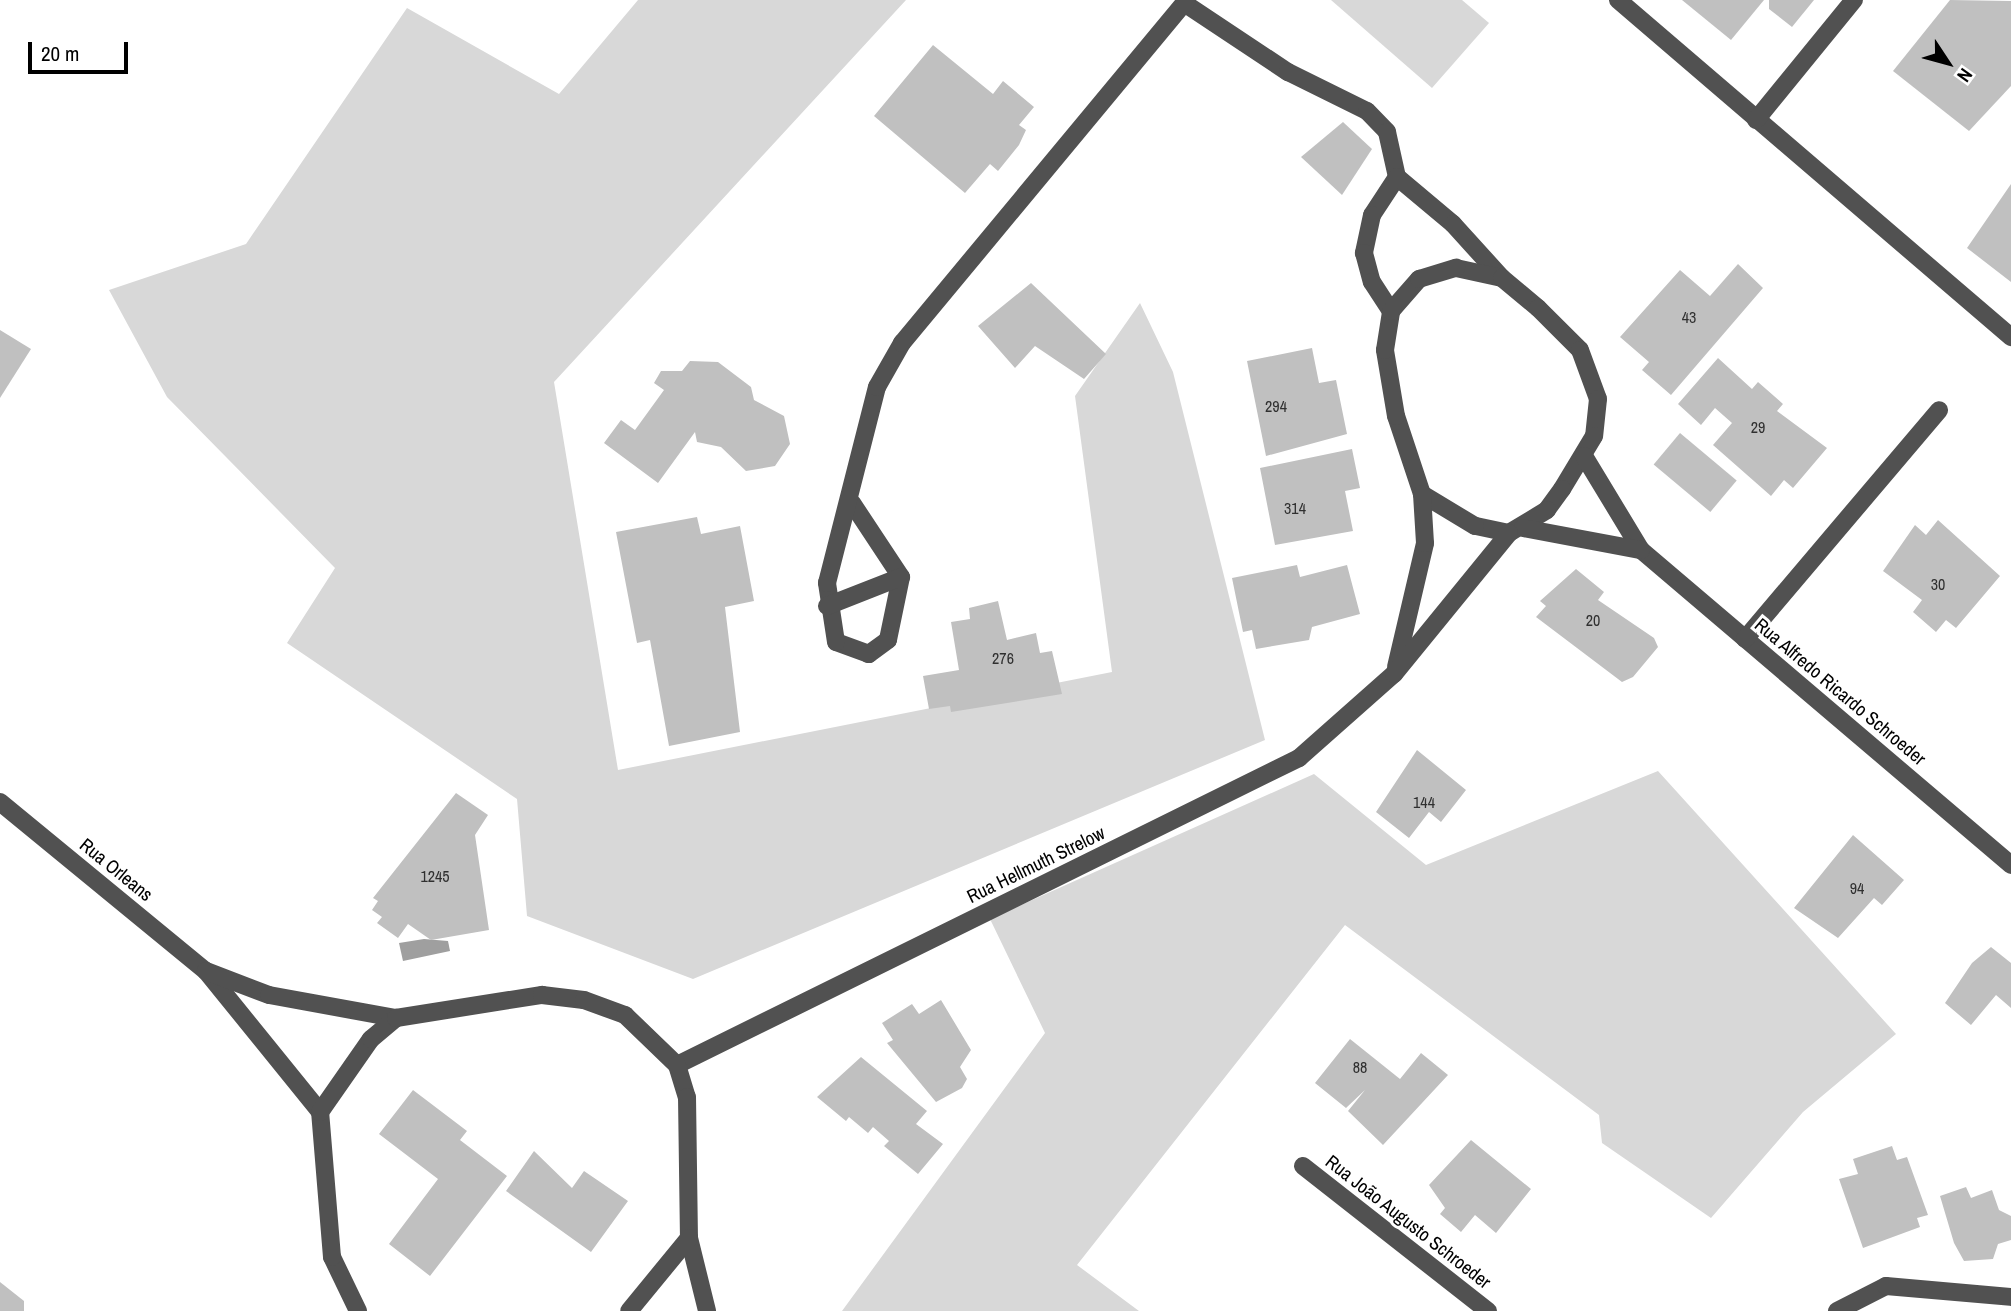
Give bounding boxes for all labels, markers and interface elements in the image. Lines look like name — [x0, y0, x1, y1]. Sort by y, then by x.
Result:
scale bar — [32, 28, 131, 72]
north arrow — [1913, 28, 1983, 98]
text: 20 m — [41, 39, 79, 68]
text: N — [1951, 63, 1979, 88]
house number: 43 — [1682, 307, 1696, 327]
house number: 294 — [1265, 396, 1287, 416]
house number: 29 — [1751, 417, 1765, 437]
house number: 314 — [1284, 498, 1306, 518]
house number: 30 — [1931, 574, 1945, 594]
house number: 20 — [1586, 610, 1600, 630]
street label: Rua Alfredo Ricardo Schroeder — [1749, 613, 1931, 771]
house number: 276 — [992, 648, 1014, 668]
house number: 144 — [1413, 792, 1435, 812]
street label: Rua Hellmuth Strelow — [963, 822, 1109, 908]
street label: Rua Orleans — [75, 834, 157, 906]
house number: 1245 — [420, 866, 450, 886]
house number: 94 — [1850, 878, 1864, 898]
house number: 88 — [1353, 1057, 1367, 1077]
street label: Rua João Augusto Schroeder — [1320, 1150, 1496, 1294]

